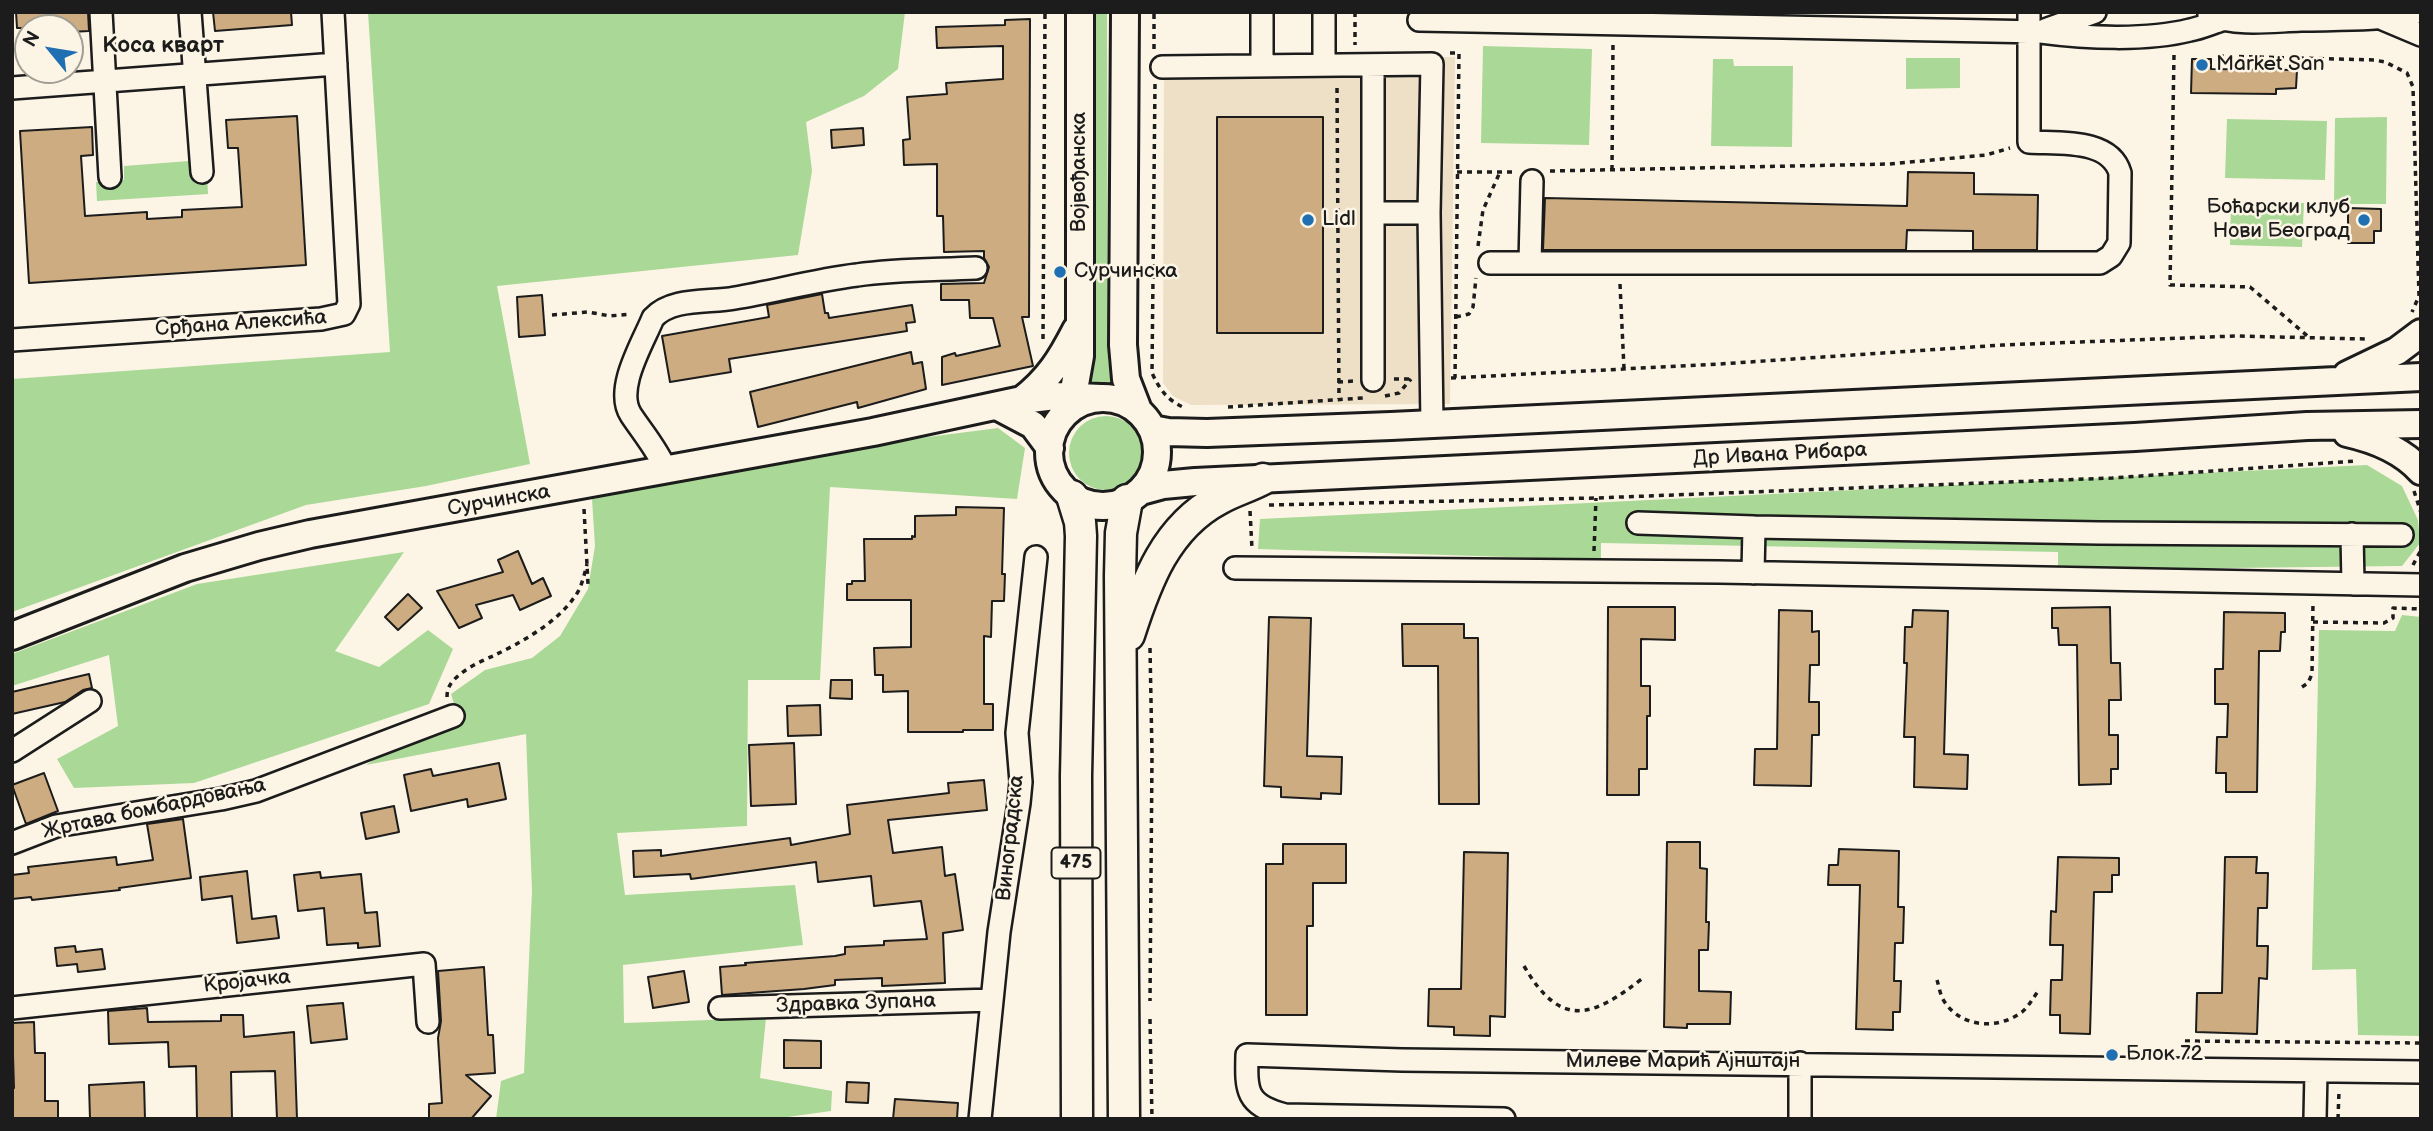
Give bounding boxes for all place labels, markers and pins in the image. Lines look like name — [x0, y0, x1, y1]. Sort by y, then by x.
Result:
place label: Market San — [2216, 52, 2325, 78]
marker: Market San — [2194, 57, 2210, 73]
place label: Боћарски клуб Нови Београд — [2207, 195, 2350, 245]
place label: Lidl — [1322, 207, 1356, 233]
marker: Lidl — [1300, 212, 1316, 228]
marker: Боћарски клуб Нови Београд — [2356, 212, 2372, 228]
place label: Сурчинска — [1074, 259, 1178, 285]
marker: Сурчинска — [1052, 264, 1068, 280]
place label: Блок 72 — [2126, 1042, 2203, 1068]
marker: Блок 72 — [2104, 1047, 2120, 1063]

